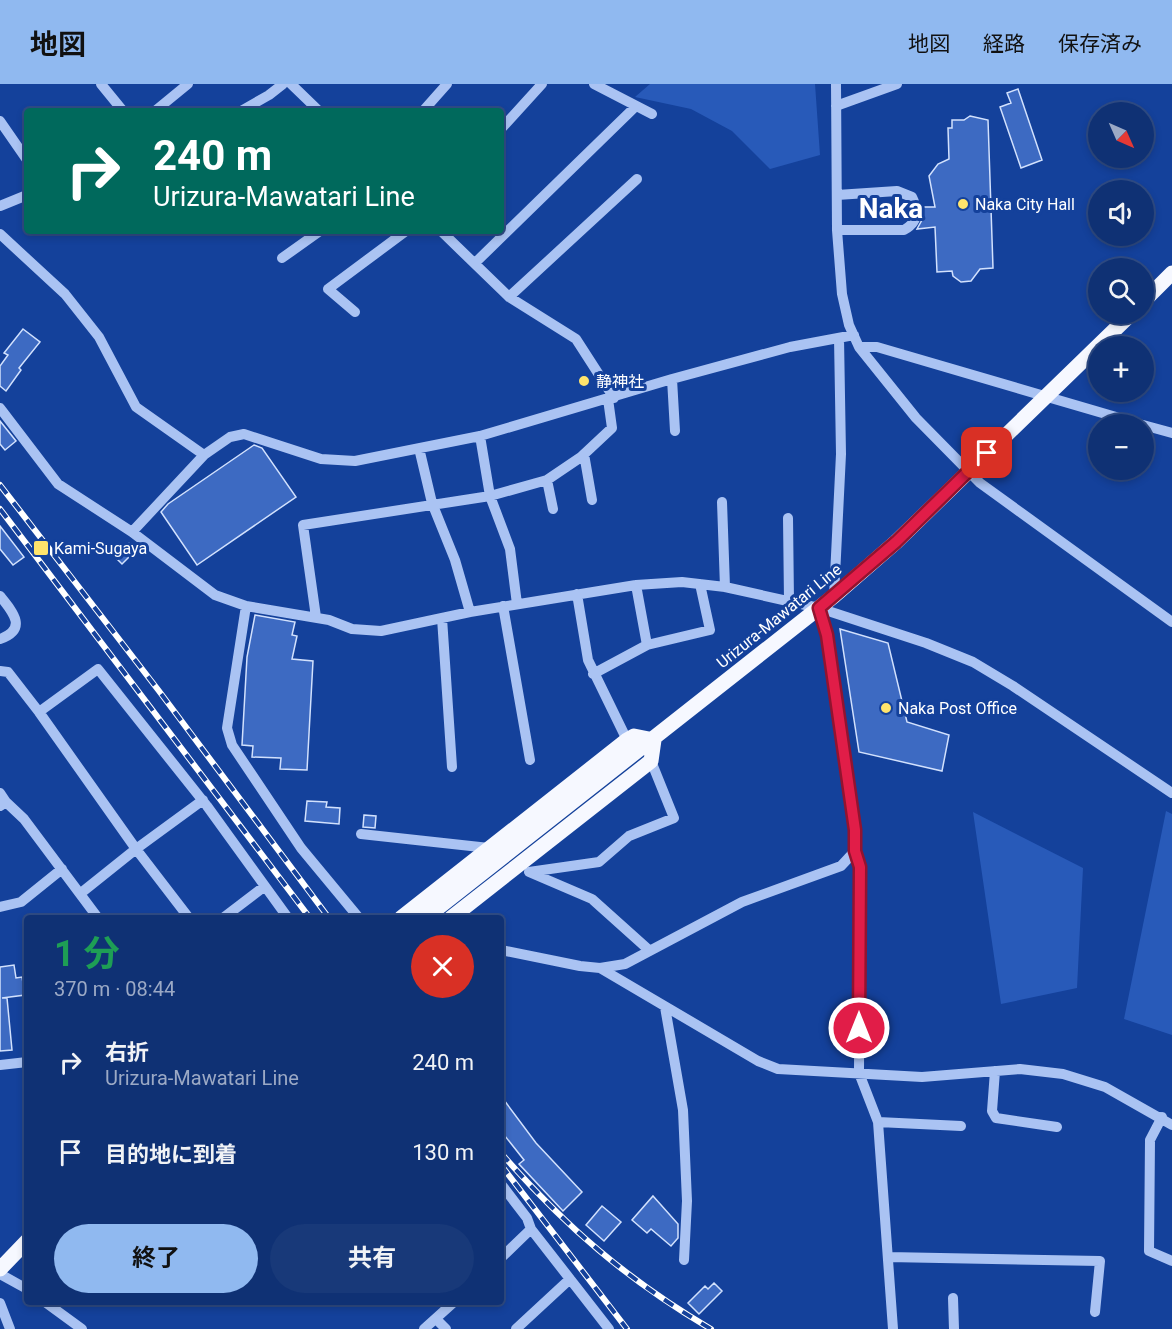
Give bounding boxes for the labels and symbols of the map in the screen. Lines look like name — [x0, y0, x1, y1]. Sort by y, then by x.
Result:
north arrow — [1088, 102, 1154, 168]
district label: Naka — [859, 192, 923, 225]
place label: Naka City Hall — [975, 195, 1075, 214]
marker: Naka City Hall — [956, 197, 970, 211]
place label: 静神社 — [596, 372, 644, 391]
marker: 静神社 — [577, 374, 591, 388]
pin — [961, 427, 1012, 478]
marker: Kami-Sugaya — [32, 539, 50, 557]
place label: Kami-Sugaya — [54, 539, 147, 558]
street label: Urizura-Mawatari Line — [713, 560, 845, 672]
place label: Naka Post Office — [898, 699, 1017, 718]
marker: Naka Post Office — [879, 701, 893, 715]
position arrow — [827, 996, 891, 1060]

